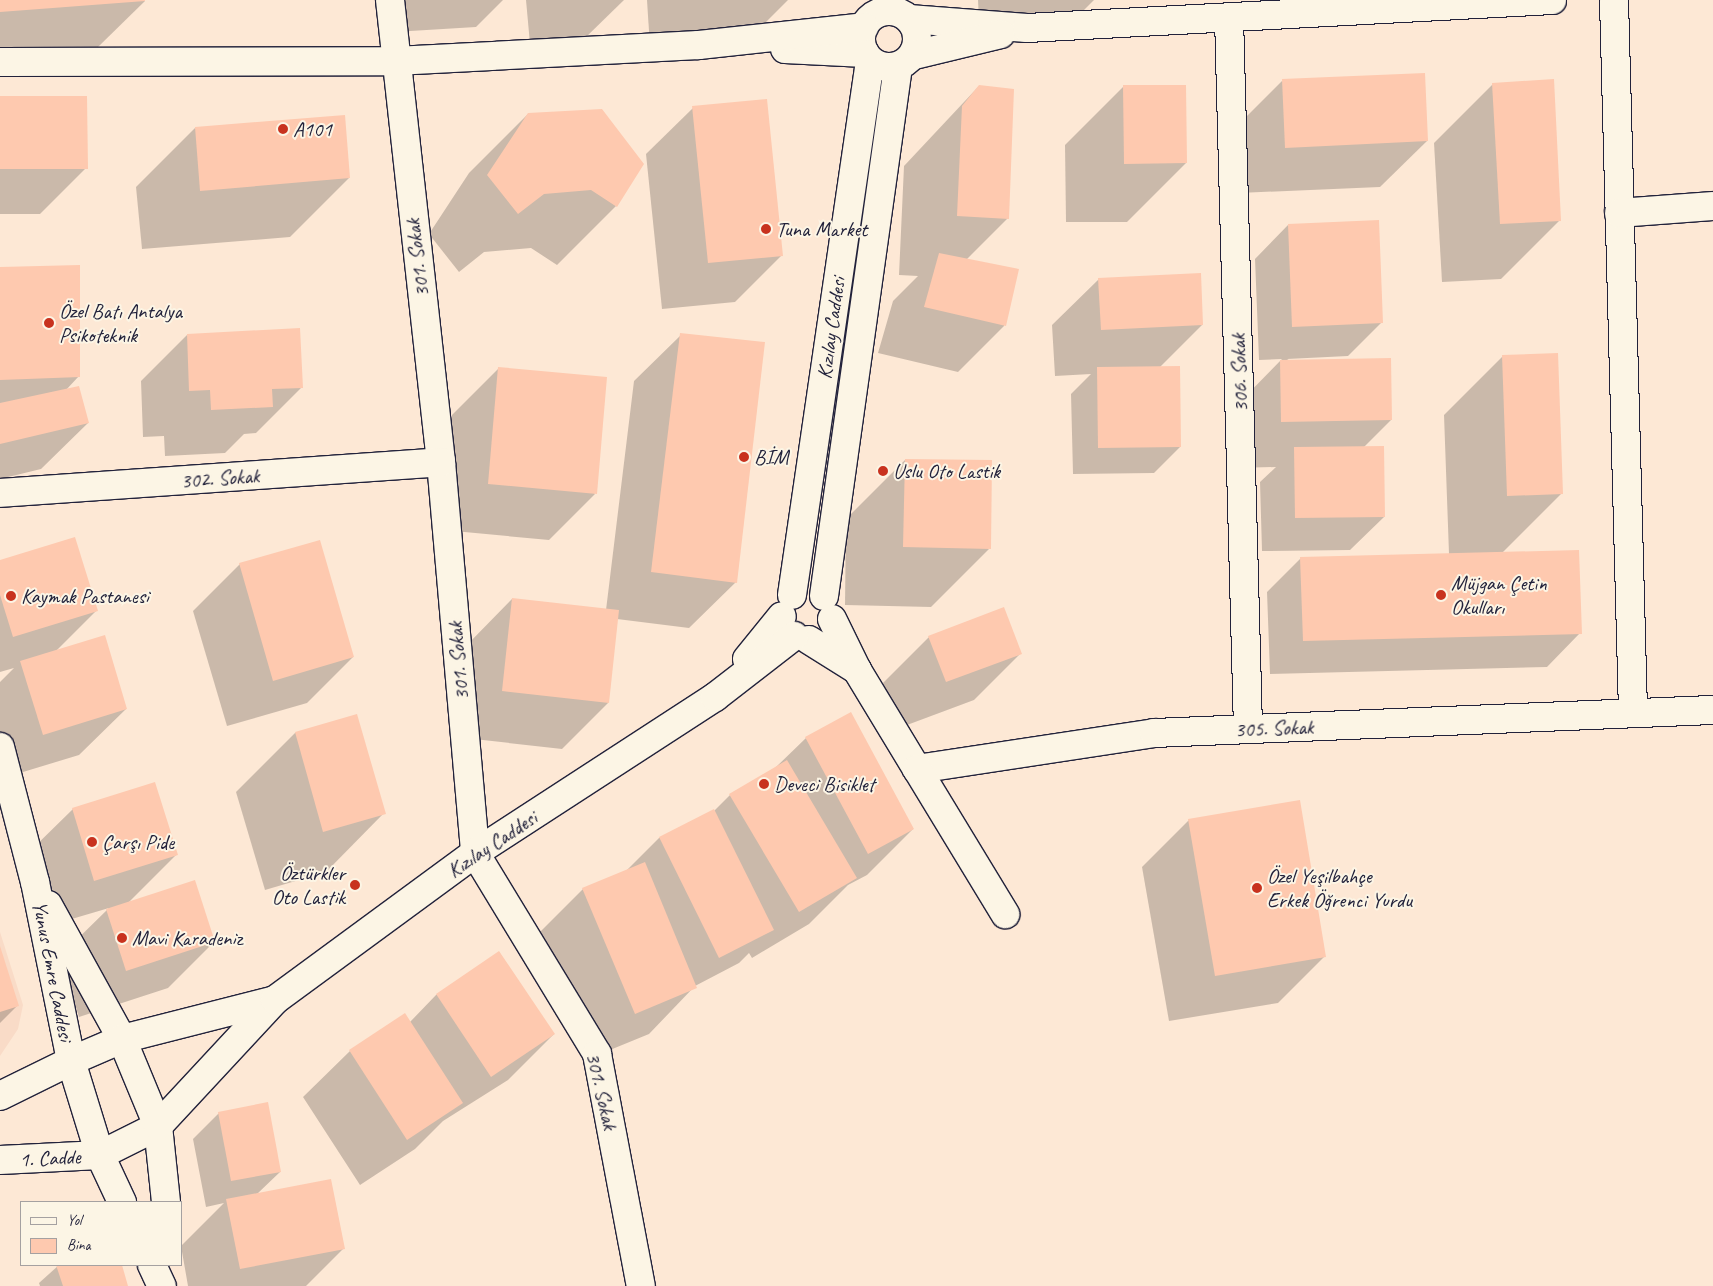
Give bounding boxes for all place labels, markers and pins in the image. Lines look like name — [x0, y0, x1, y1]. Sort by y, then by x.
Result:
place label: A101 — [293, 116, 332, 142]
marker: A101 — [277, 123, 289, 135]
place label: Tuna Market — [776, 216, 868, 242]
marker: Tuna Market — [760, 223, 772, 235]
place label: Özel Batı Antalya Psikoteknik — [59, 298, 183, 348]
marker: Özel Batı Antalya Psikoteknik — [43, 317, 55, 329]
place label: BİM — [754, 444, 788, 470]
marker: BİM — [738, 451, 750, 463]
place label: Uslu Oto Lastik — [893, 458, 1001, 484]
marker: Uslu Oto Lastik — [877, 465, 889, 477]
place label: Müjgan Çetin Okulları — [1451, 570, 1547, 620]
place label: Kaymak Pastanesi — [21, 583, 149, 609]
marker: Müjgan Çetin Okulları — [1435, 589, 1447, 601]
marker: Kaymak Pastanesi — [5, 590, 17, 602]
place label: Deveci Bisiklet — [774, 771, 874, 797]
marker: Deveci Bisiklet — [758, 778, 770, 790]
place label: Çarşı Pide — [102, 829, 174, 855]
marker: Çarşı Pide — [86, 836, 98, 848]
place label: Öztürkler Oto Lastik — [271, 860, 345, 910]
place label: Özel Yeşilbahçe Erkek Öğrenci Yurdu — [1267, 863, 1412, 913]
marker: Öztürkler Oto Lastik — [349, 879, 361, 891]
marker: Özel Yeşilbahçe Erkek Öğrenci Yurdu — [1251, 882, 1263, 894]
place label: Mavi Karadeniz — [132, 925, 242, 951]
marker: Mavi Karadeniz — [116, 932, 128, 944]

